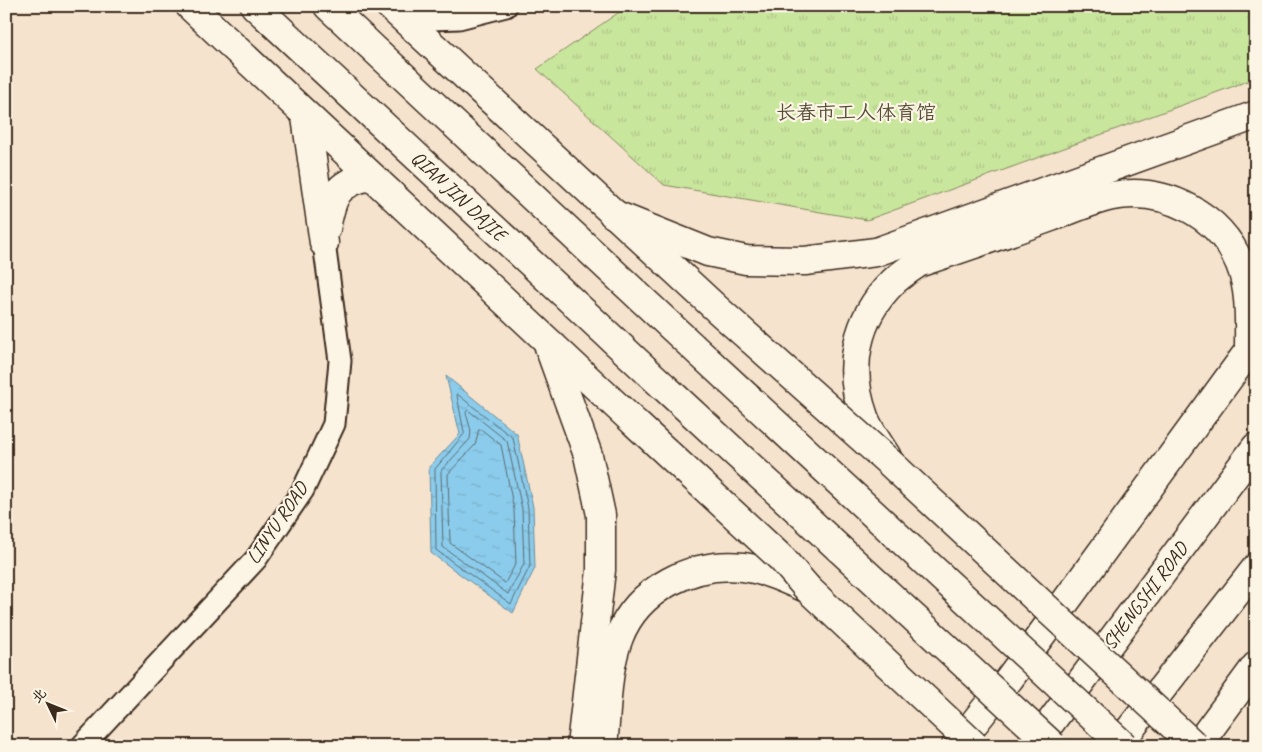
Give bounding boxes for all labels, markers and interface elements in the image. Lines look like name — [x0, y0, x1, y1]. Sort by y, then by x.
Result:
park label: 长春市工人体育馆 — [776, 100, 936, 125]
street label: QIAN JIN DAJIE — [406, 145, 514, 249]
street label: LINYU ROAD — [241, 476, 314, 569]
street label: SHENGSHI ROAD — [1096, 536, 1194, 655]
north arrow — [22, 680, 72, 730]
text: 北 — [28, 685, 50, 706]

